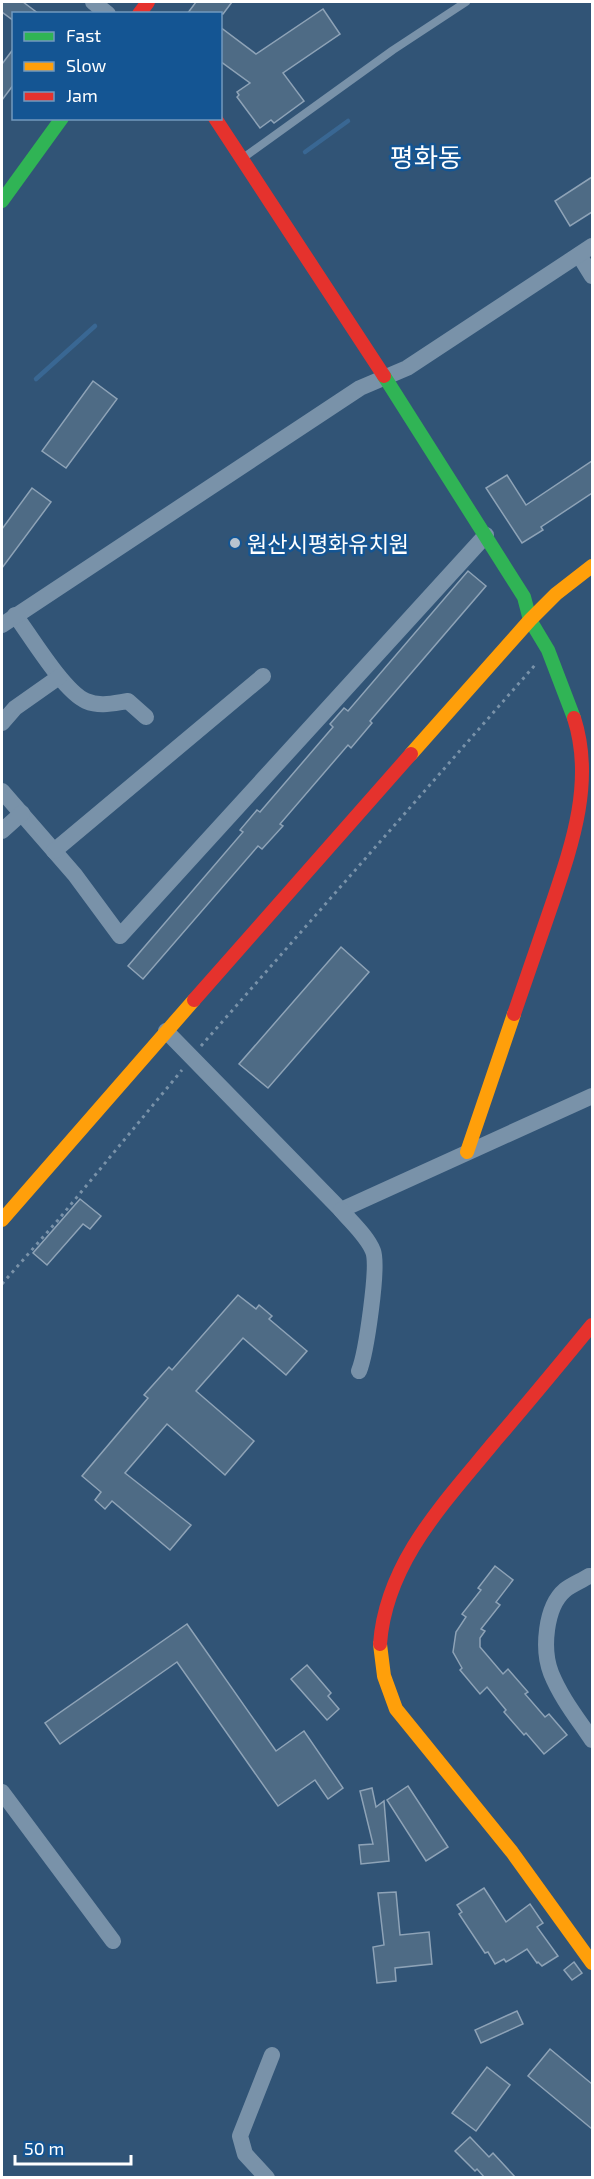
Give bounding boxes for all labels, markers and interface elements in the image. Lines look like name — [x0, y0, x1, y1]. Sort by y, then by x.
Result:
legend — [12, 12, 222, 120]
text: Fast — [66, 24, 101, 46]
text: Slow — [66, 54, 107, 76]
text: Jam — [66, 84, 98, 106]
district label: 평화동 — [390, 141, 462, 172]
place label: 원산시평화유치원 — [247, 530, 409, 556]
marker: 원산시평화유치원 — [228, 536, 242, 550]
scale bar — [15, 2128, 130, 2166]
text: 50 m — [24, 2137, 64, 2159]

